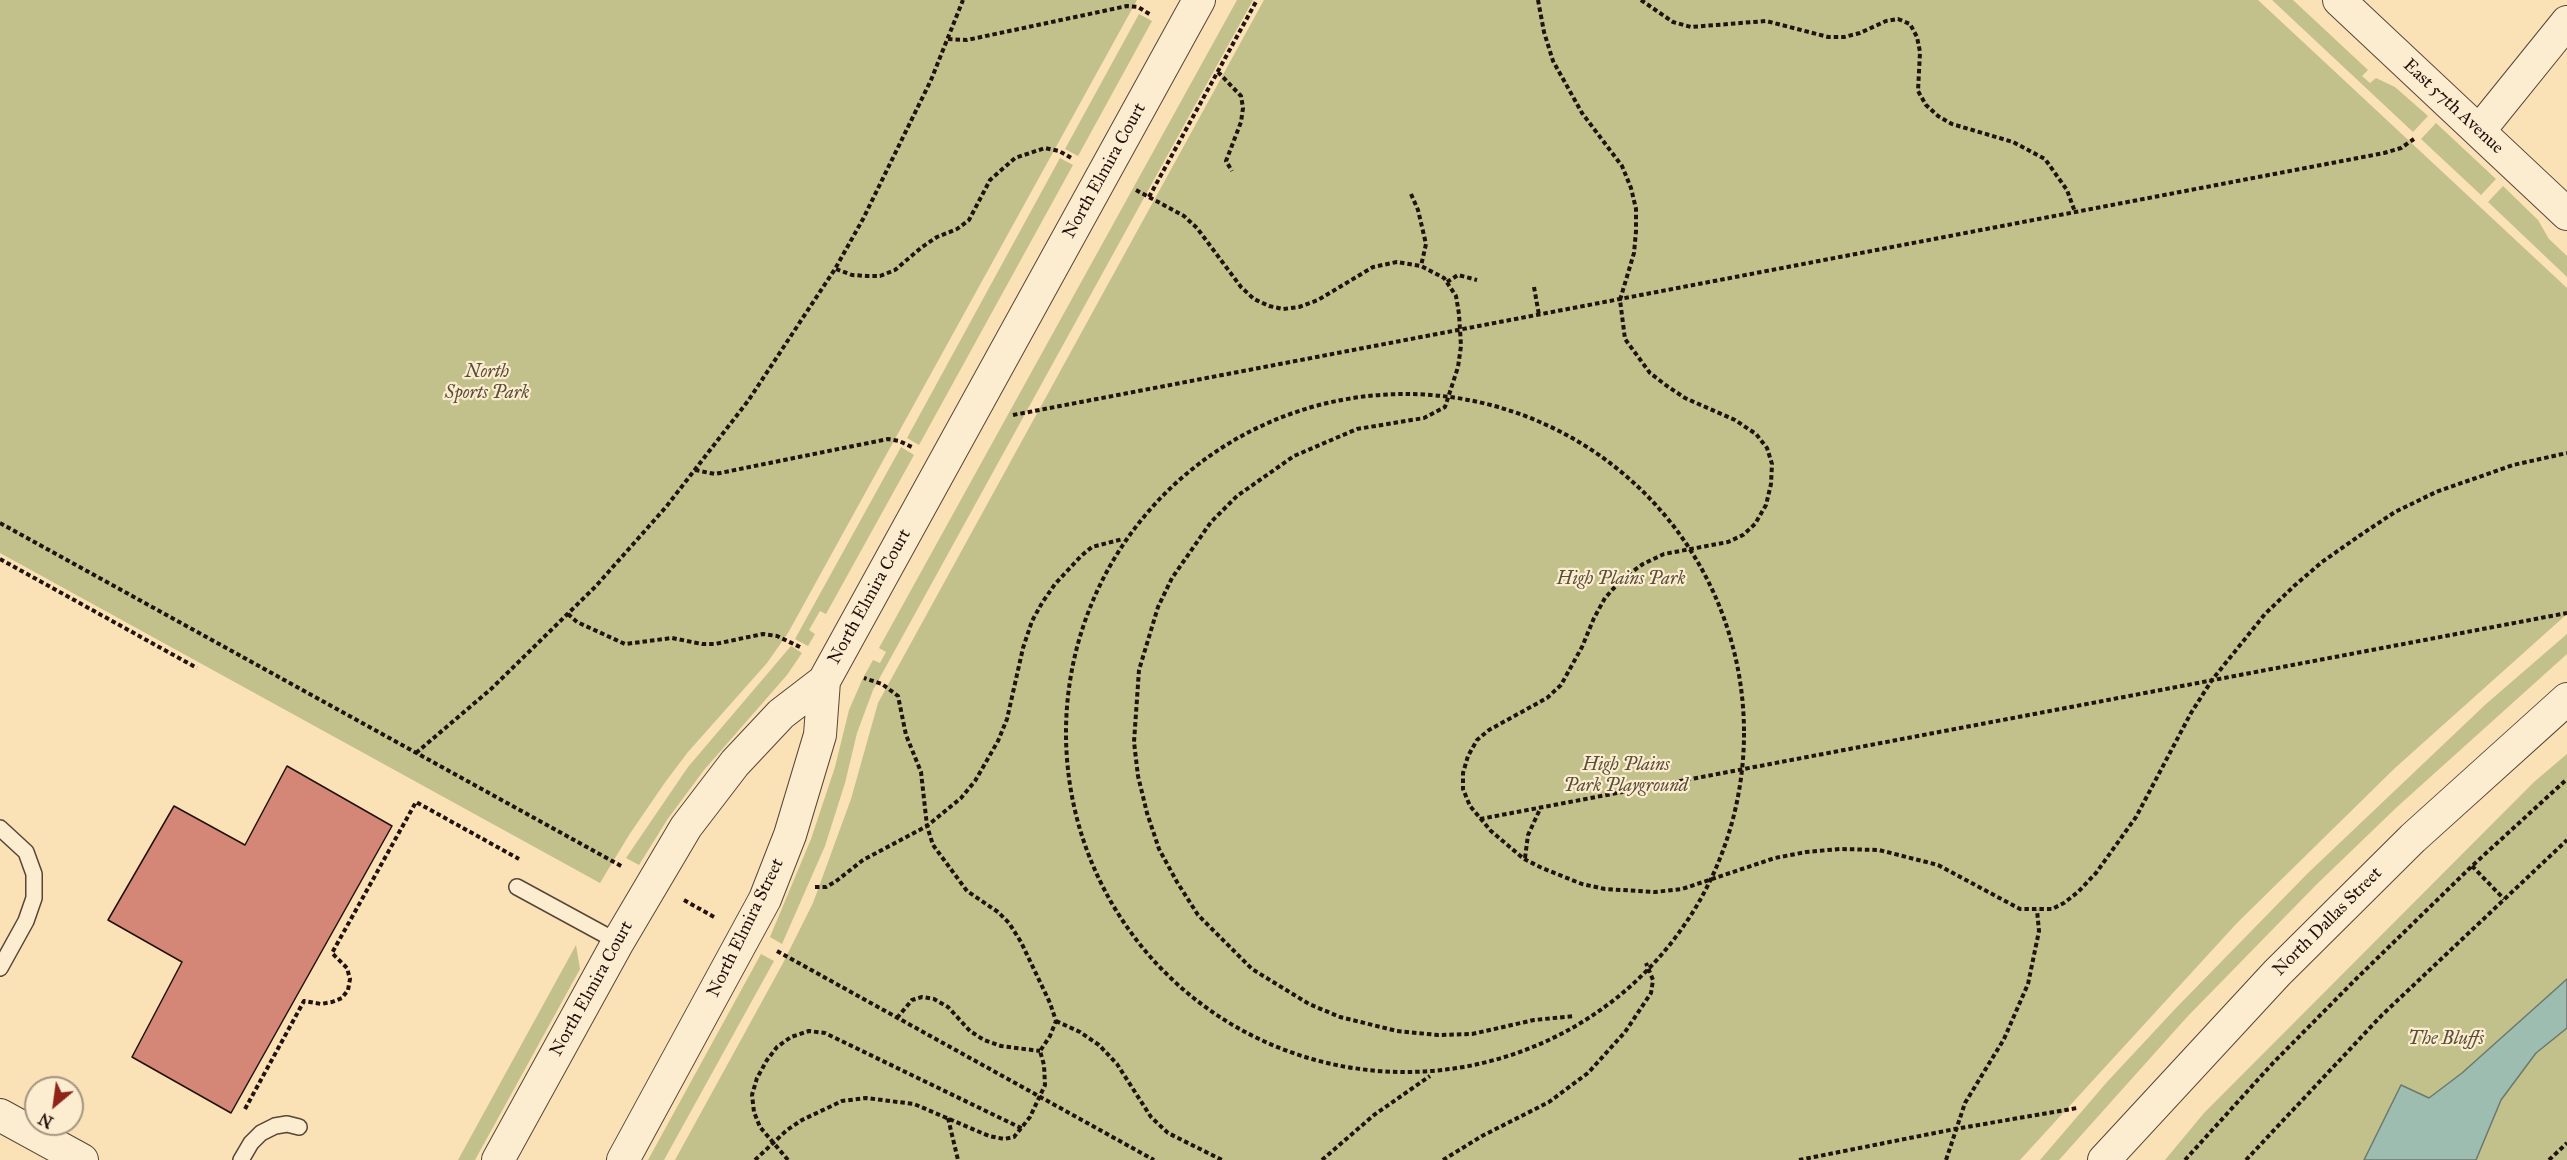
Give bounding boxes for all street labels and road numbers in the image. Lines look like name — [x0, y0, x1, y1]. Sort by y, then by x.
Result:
street label: East 57th Avenue — [2398, 55, 2508, 159]
street label: North Elmira Court — [1059, 100, 1151, 242]
street label: North Elmira Court — [824, 526, 916, 668]
street label: North Elmira Street — [703, 855, 789, 1001]
street label: North Dallas Street — [2269, 863, 2387, 981]
street label: North Elmira Court — [546, 918, 638, 1060]

